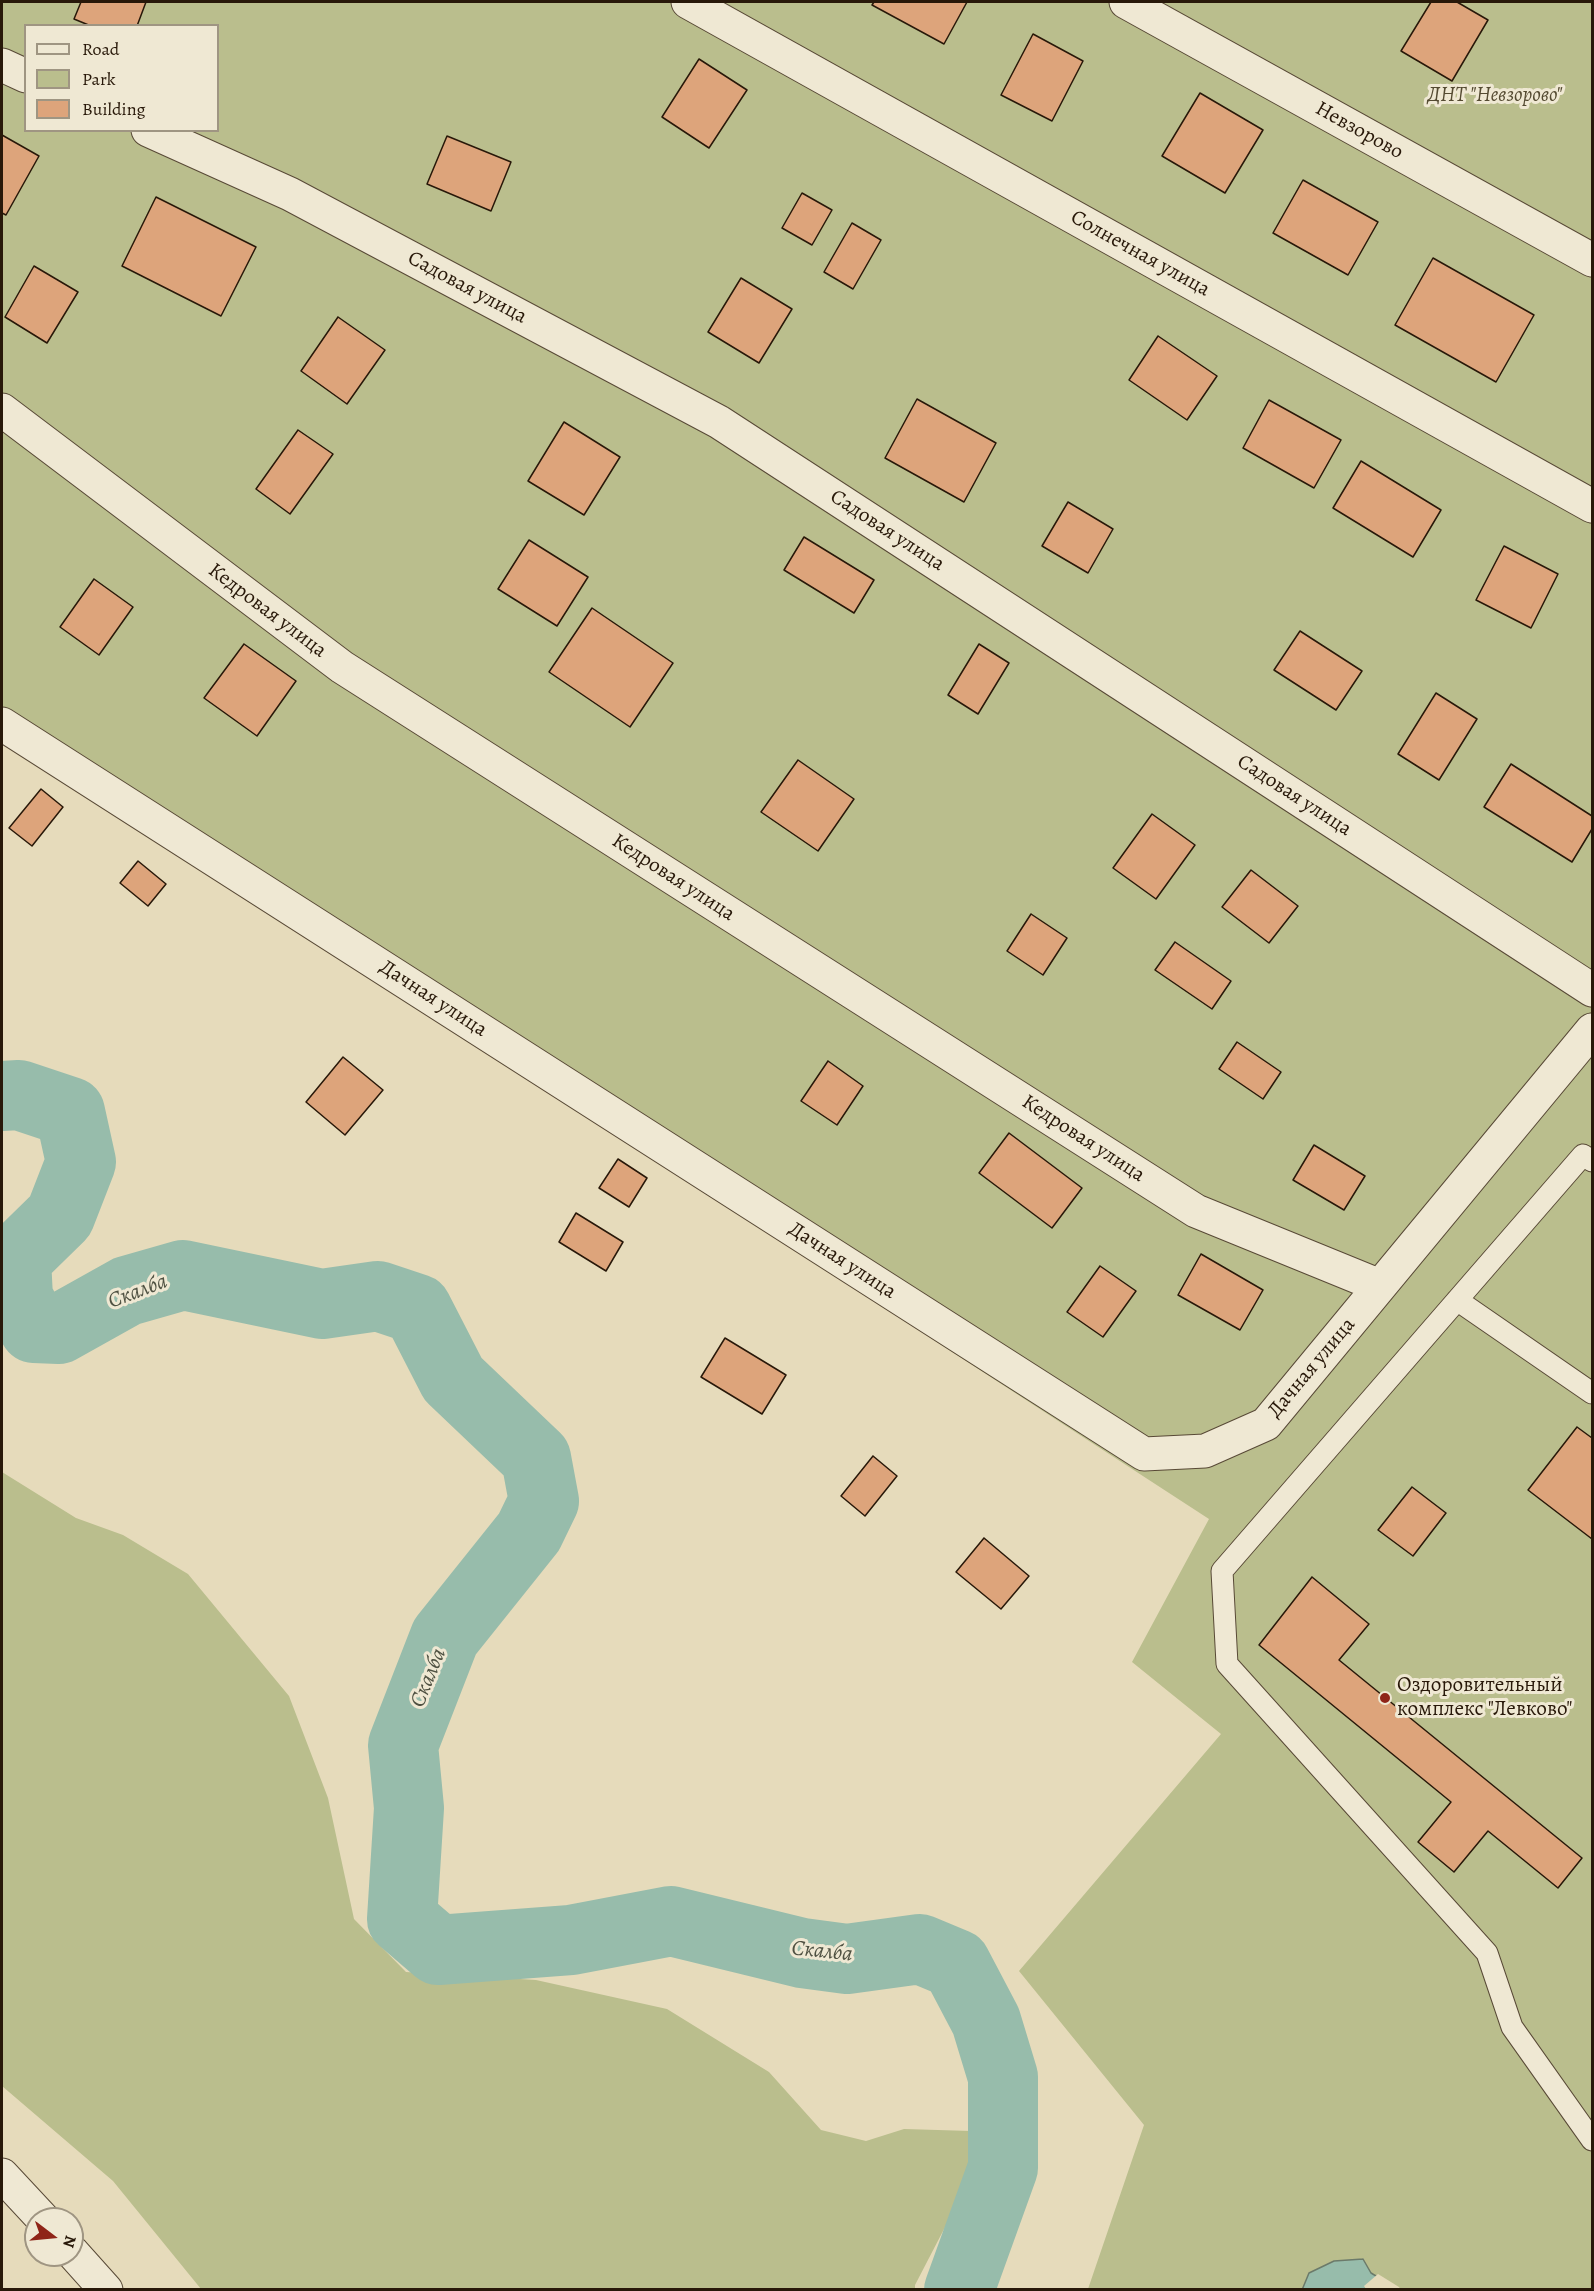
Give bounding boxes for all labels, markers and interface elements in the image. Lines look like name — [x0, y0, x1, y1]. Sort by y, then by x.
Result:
legend — [24, 24, 219, 132]
text: Road — [82, 37, 119, 61]
text: Park — [82, 67, 116, 91]
park label: ДНТ "Невзорово" — [1428, 83, 1562, 109]
street label: Невзорово — [1311, 96, 1407, 166]
text: Building — [82, 97, 146, 121]
street label: Солнечная улица — [1066, 205, 1214, 303]
street label: Садовая улица — [403, 246, 531, 330]
street label: Садовая улица — [825, 485, 949, 577]
street label: Кедровая улица — [203, 558, 331, 664]
street label: Садовая улица — [1232, 750, 1356, 842]
street label: Кедровая улица — [607, 829, 739, 927]
street label: Дачная улица — [375, 955, 491, 1043]
street label: Кедровая улица — [1017, 1090, 1149, 1188]
street label: Дачная улица — [784, 1217, 900, 1305]
water label: Скалба — [105, 1269, 171, 1315]
street label: Дачная улица — [1263, 1313, 1361, 1423]
water label: Скалба — [405, 1645, 453, 1711]
place label: Оздоровительный комплекс "Левково" — [1397, 1673, 1573, 1723]
marker: Оздоровительный комплекс "Левково" — [1378, 1691, 1392, 1705]
water label: Скалба — [790, 1936, 854, 1968]
north arrow — [24, 2207, 84, 2267]
text: N — [57, 2233, 82, 2250]

